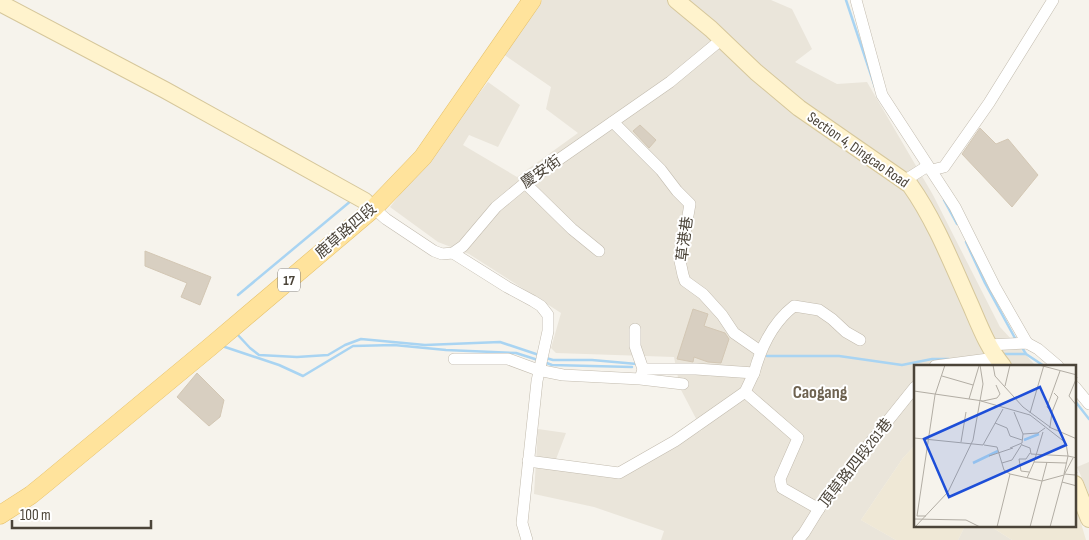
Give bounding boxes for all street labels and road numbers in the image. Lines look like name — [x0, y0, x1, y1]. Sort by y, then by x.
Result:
street label: Section 4, Dingcao Road — [803, 108, 913, 192]
street label: 慶安街 — [517, 151, 565, 193]
street label: 鹿草路四段 — [311, 199, 381, 263]
street label: 草港巷 — [673, 216, 697, 262]
road number: 17 — [278, 268, 300, 292]
street label: 頂草路四段261巷 — [815, 415, 897, 511]

